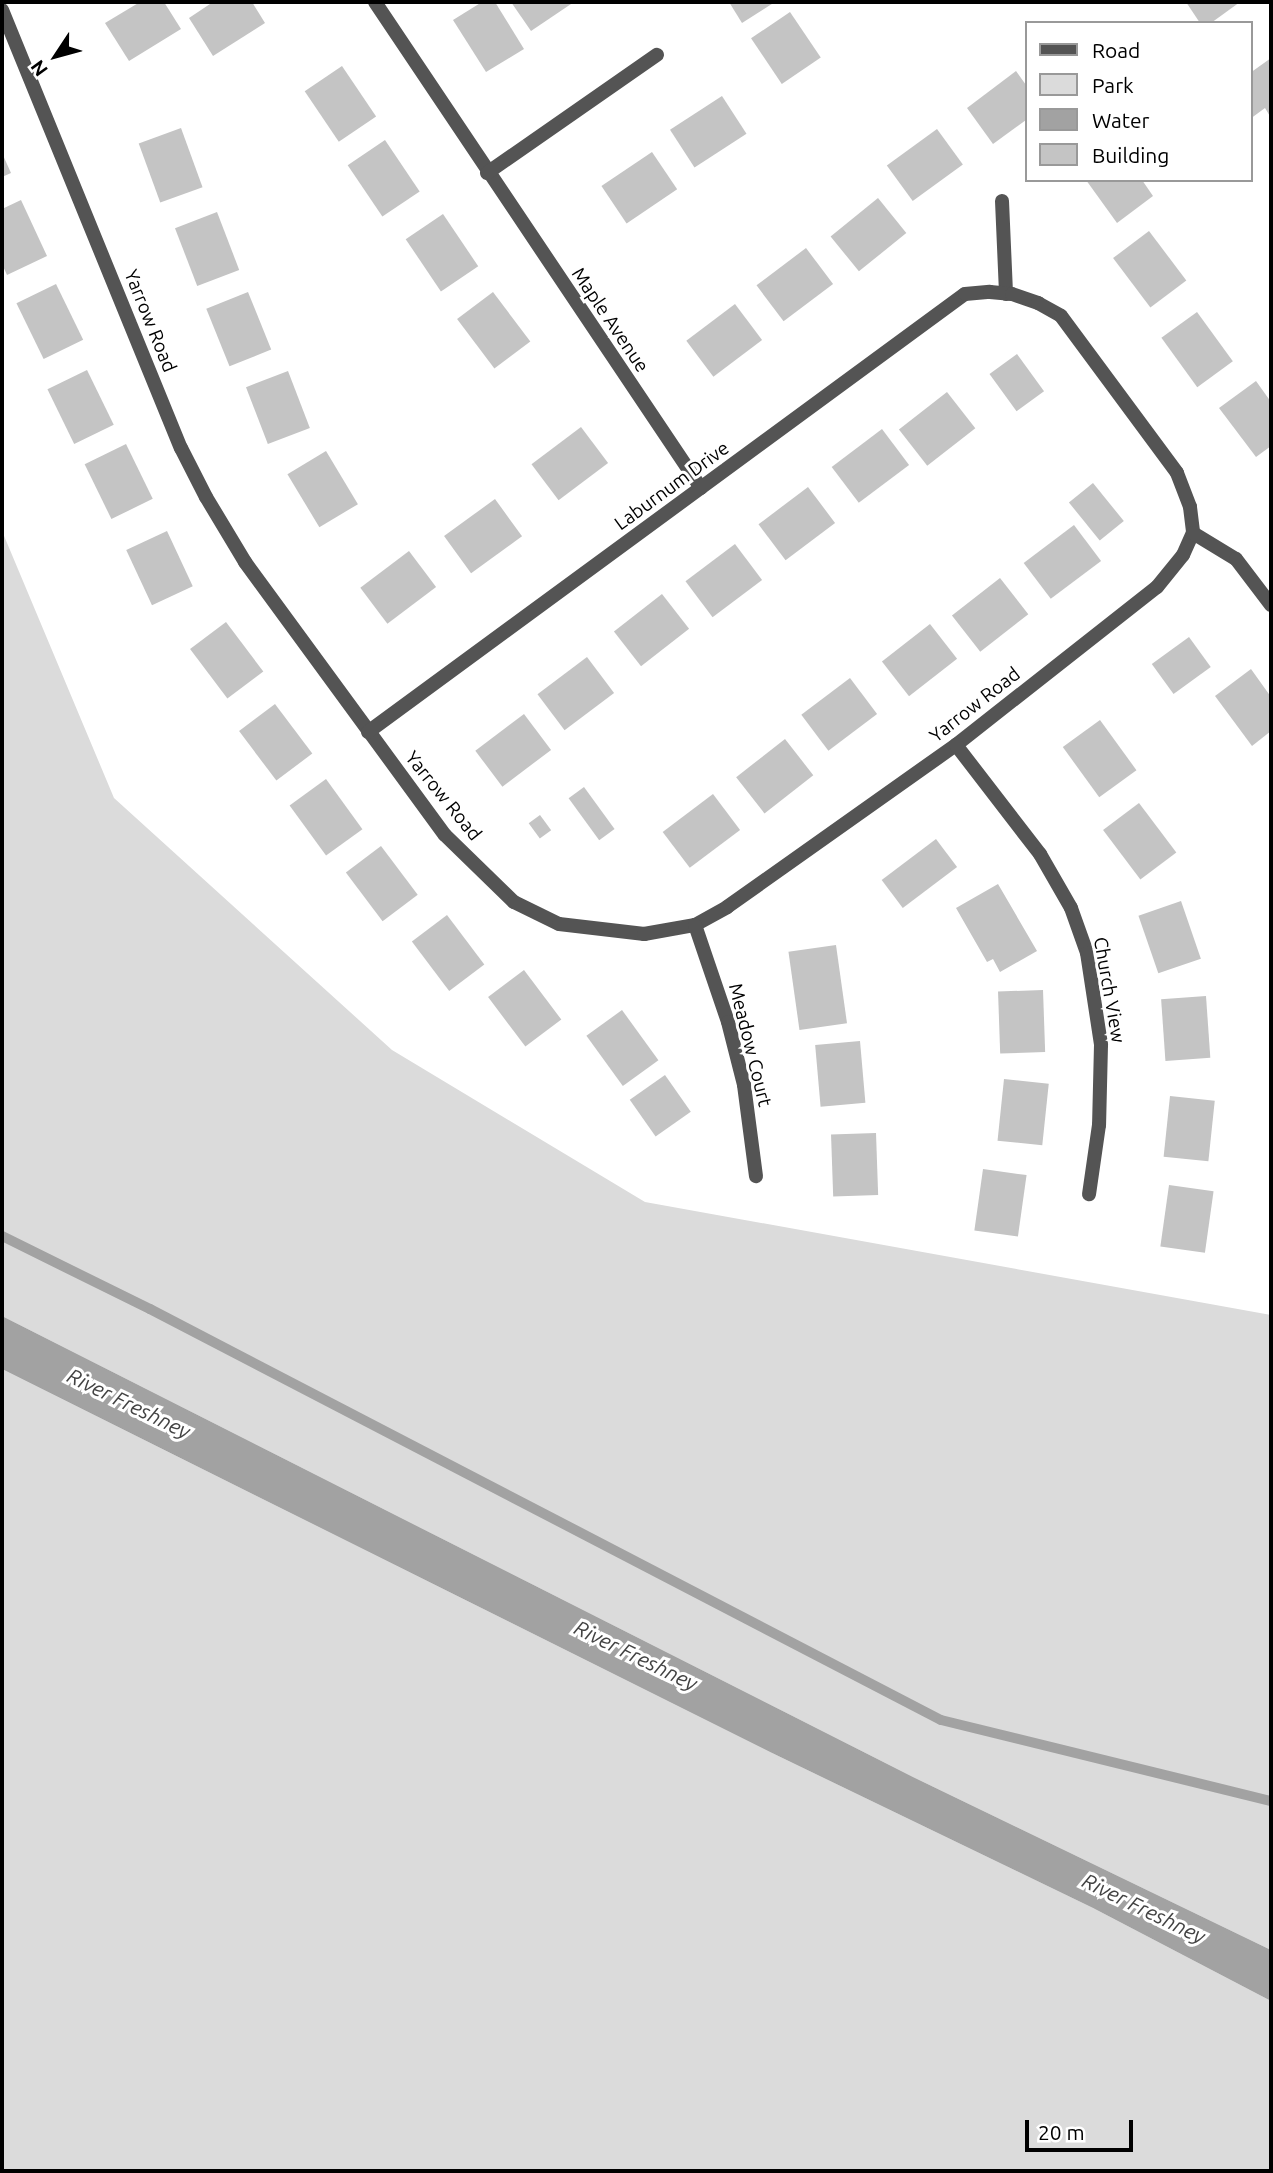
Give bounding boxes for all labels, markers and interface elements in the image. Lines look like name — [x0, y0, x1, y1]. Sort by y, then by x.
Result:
north arrow — [21, 21, 91, 91]
legend — [1024, 21, 1252, 182]
text: Road — [1092, 38, 1140, 62]
text: N — [26, 56, 52, 81]
text: Park — [1092, 73, 1134, 97]
text: Water — [1092, 108, 1150, 132]
text: Building — [1092, 143, 1169, 167]
street label: Maple Avenue — [567, 263, 653, 377]
street label: Yarrow Road — [119, 266, 181, 376]
street label: Laburnum Drive — [610, 437, 734, 535]
street label: Yarrow Road — [925, 663, 1025, 747]
street label: Yarrow Road — [400, 747, 486, 845]
street label: Church View — [1088, 935, 1130, 1045]
street label: Meadow Court — [724, 981, 776, 1109]
water label: River Freshney — [63, 1362, 195, 1444]
water label: River Freshney — [570, 1614, 702, 1696]
water label: River Freshney — [1078, 1867, 1210, 1949]
scale bar — [1028, 2106, 1136, 2150]
text: 20 m — [1038, 2120, 1085, 2144]

